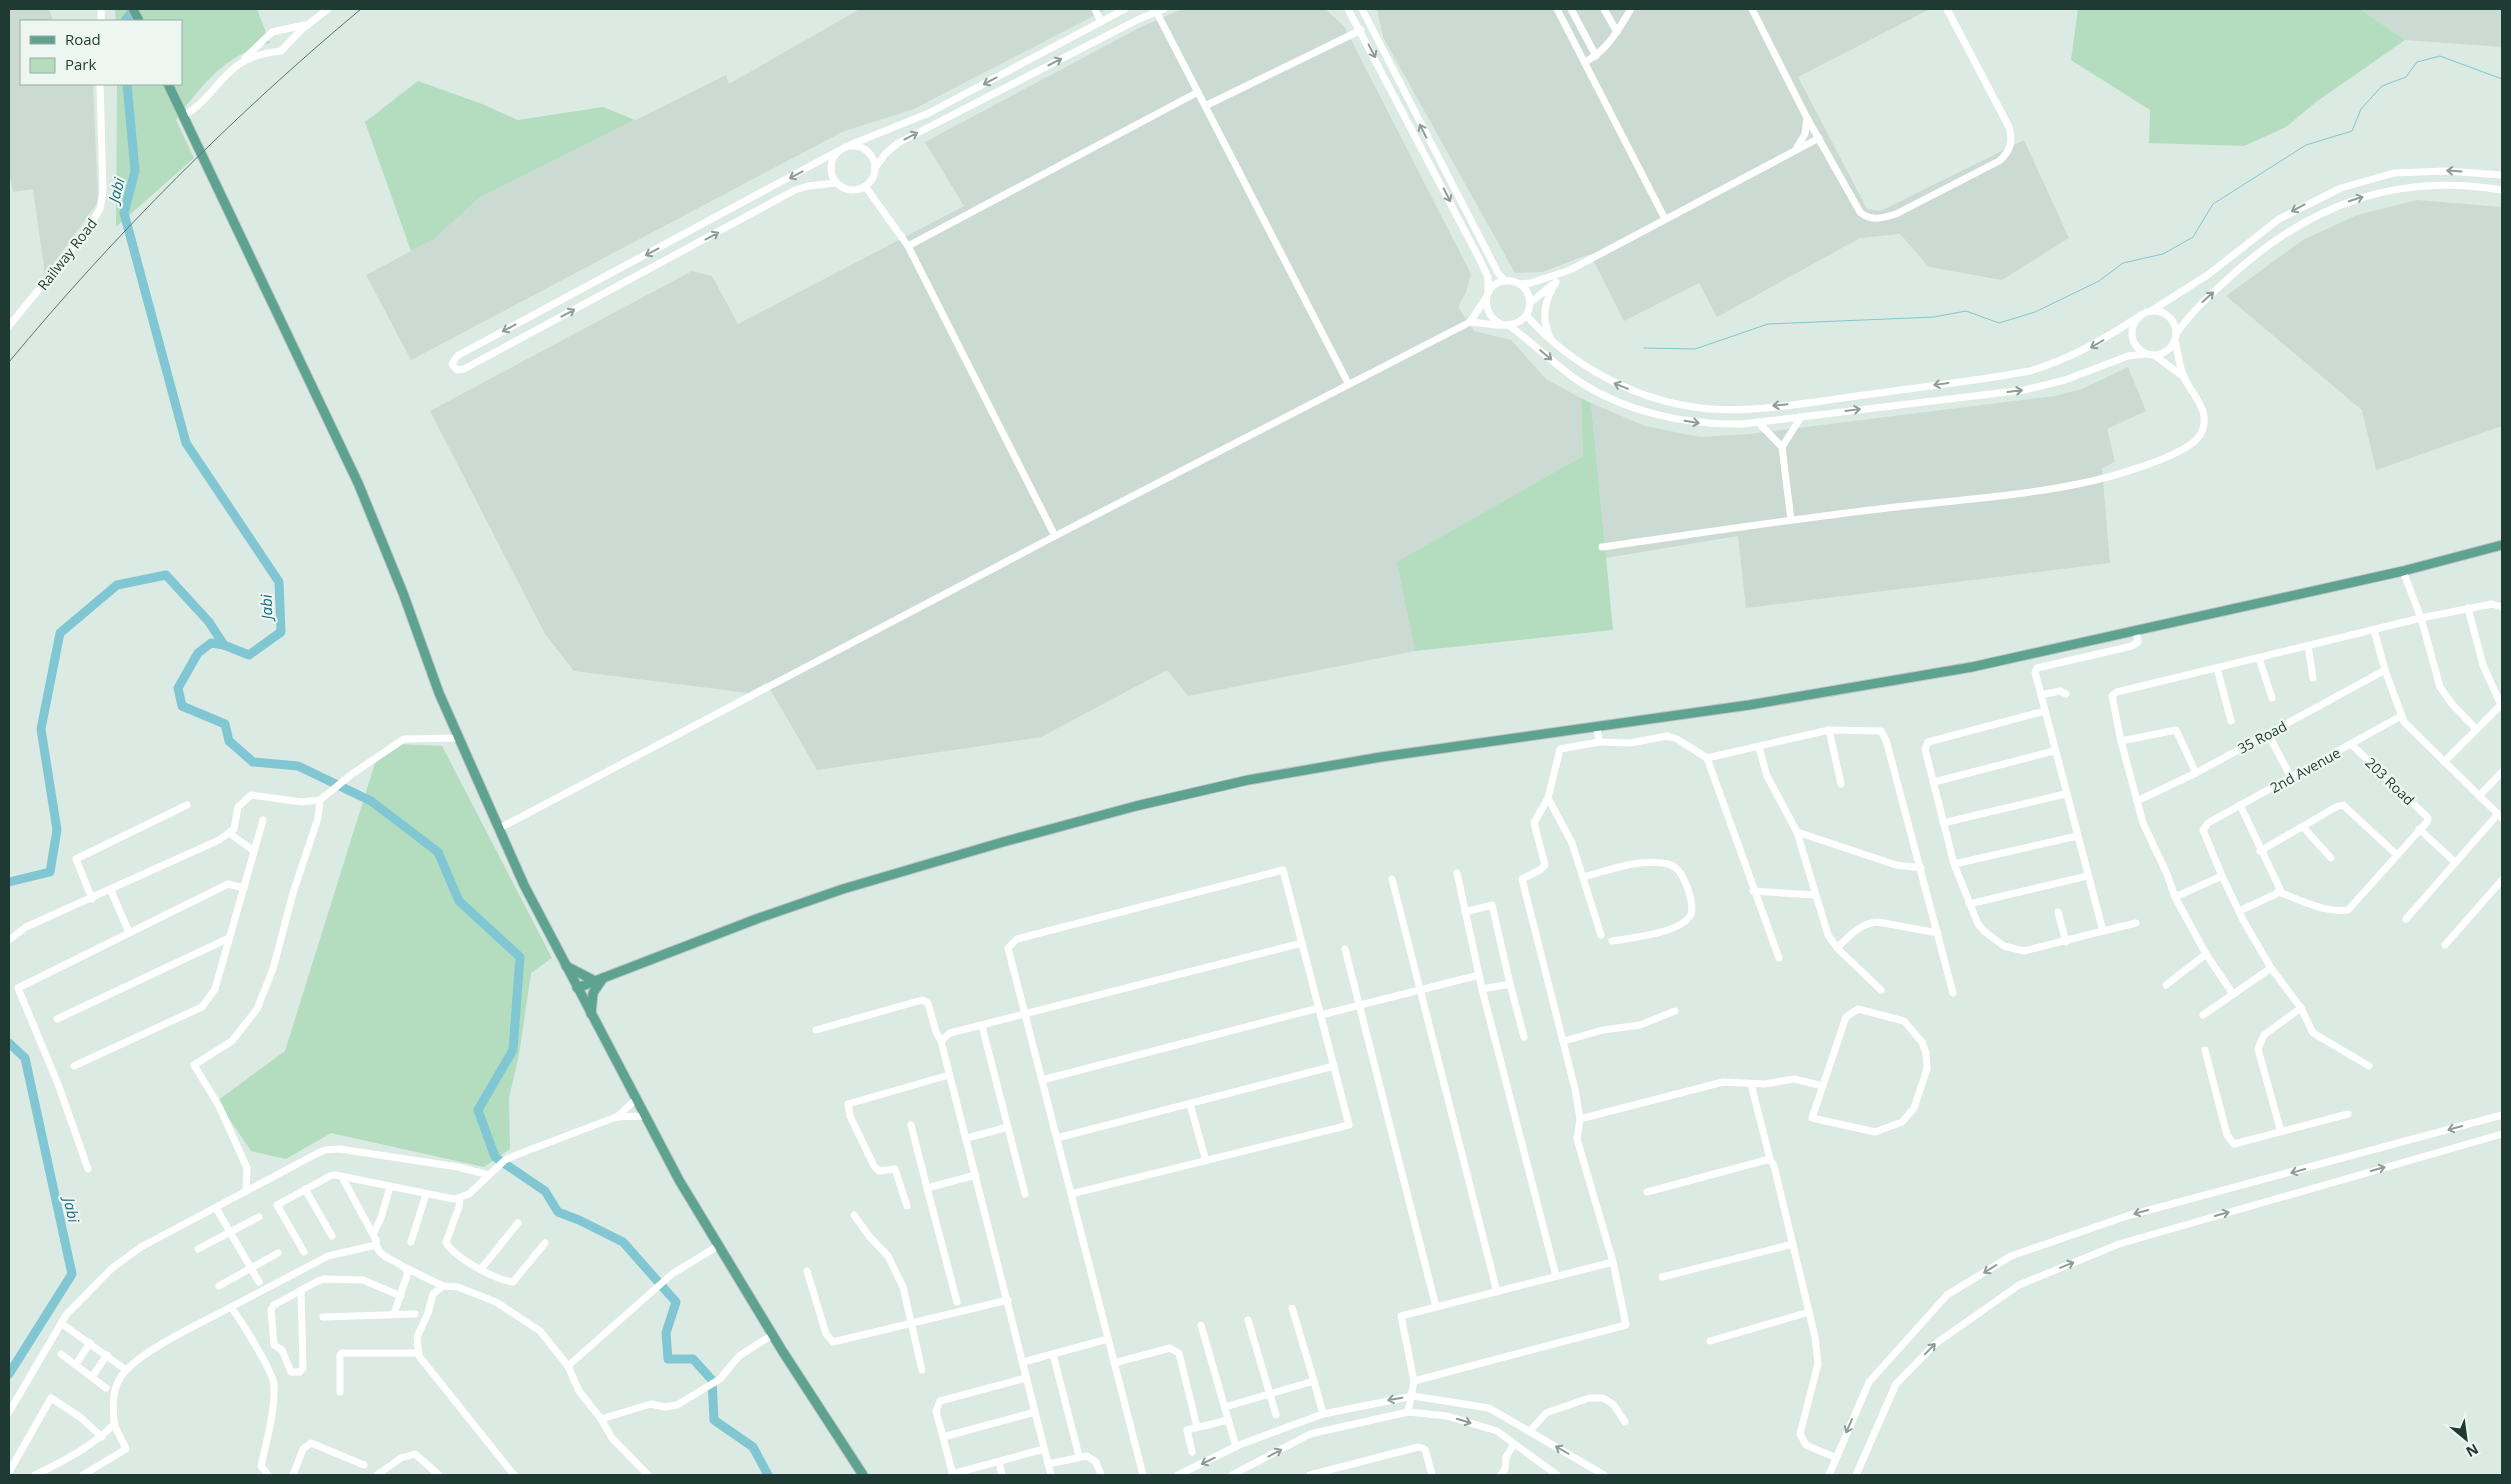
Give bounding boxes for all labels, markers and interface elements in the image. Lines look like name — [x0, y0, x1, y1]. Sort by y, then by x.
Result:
legend — [20, 20, 182, 85]
text: Road — [65, 29, 101, 49]
one-way arrow — [1368, 43, 1377, 58]
text: Park — [65, 54, 96, 74]
one-way arrow — [1047, 57, 1062, 66]
one-way arrow — [983, 77, 998, 87]
one-way arrow — [1418, 123, 1428, 138]
one-way arrow — [903, 131, 917, 141]
one-way arrow — [2446, 167, 2462, 176]
one-way arrow — [788, 170, 803, 180]
water label: Jabi — [102, 175, 129, 208]
one-way arrow — [1442, 188, 1452, 203]
one-way arrow — [2348, 194, 2364, 203]
one-way arrow — [2291, 204, 2306, 213]
street label: Railway Road — [33, 214, 101, 294]
one-way arrow — [704, 230, 718, 240]
one-way arrow — [646, 247, 660, 257]
one-way arrow — [2201, 291, 2214, 303]
one-way arrow — [561, 308, 576, 318]
one-way arrow — [502, 324, 517, 333]
one-way arrow — [2090, 339, 2104, 349]
one-way arrow — [1539, 349, 1552, 360]
one-way arrow — [1933, 379, 1949, 389]
one-way arrow — [1614, 380, 1629, 390]
one-way arrow — [2006, 386, 2022, 396]
one-way arrow — [1772, 400, 1788, 410]
one-way arrow — [1845, 405, 1861, 415]
one-way arrow — [1683, 417, 1699, 427]
water label: Jabi — [256, 594, 277, 623]
street label: 35 Road — [2234, 716, 2290, 758]
street label: 2nd Avenue — [2266, 743, 2344, 797]
street label: 203 Road — [2361, 753, 2419, 809]
one-way arrow — [2448, 1124, 2464, 1133]
one-way arrow — [2369, 1164, 2385, 1174]
one-way arrow — [2291, 1166, 2307, 1176]
water label: Jabi — [59, 1193, 84, 1224]
one-way arrow — [2134, 1208, 2150, 1218]
one-way arrow — [2213, 1209, 2229, 1219]
one-way arrow — [2059, 1260, 2075, 1269]
one-way arrow — [1983, 1264, 1997, 1274]
one-way arrow — [1924, 1343, 1936, 1355]
one-way arrow — [1387, 1395, 1403, 1404]
north arrow — [2441, 1414, 2491, 1464]
one-way arrow — [1456, 1417, 1472, 1427]
one-way arrow — [1843, 1418, 1853, 1433]
text: N — [2463, 1440, 2482, 1462]
one-way arrow — [1555, 1444, 1570, 1454]
one-way arrow — [1267, 1448, 1282, 1457]
one-way arrow — [1201, 1456, 1216, 1466]

